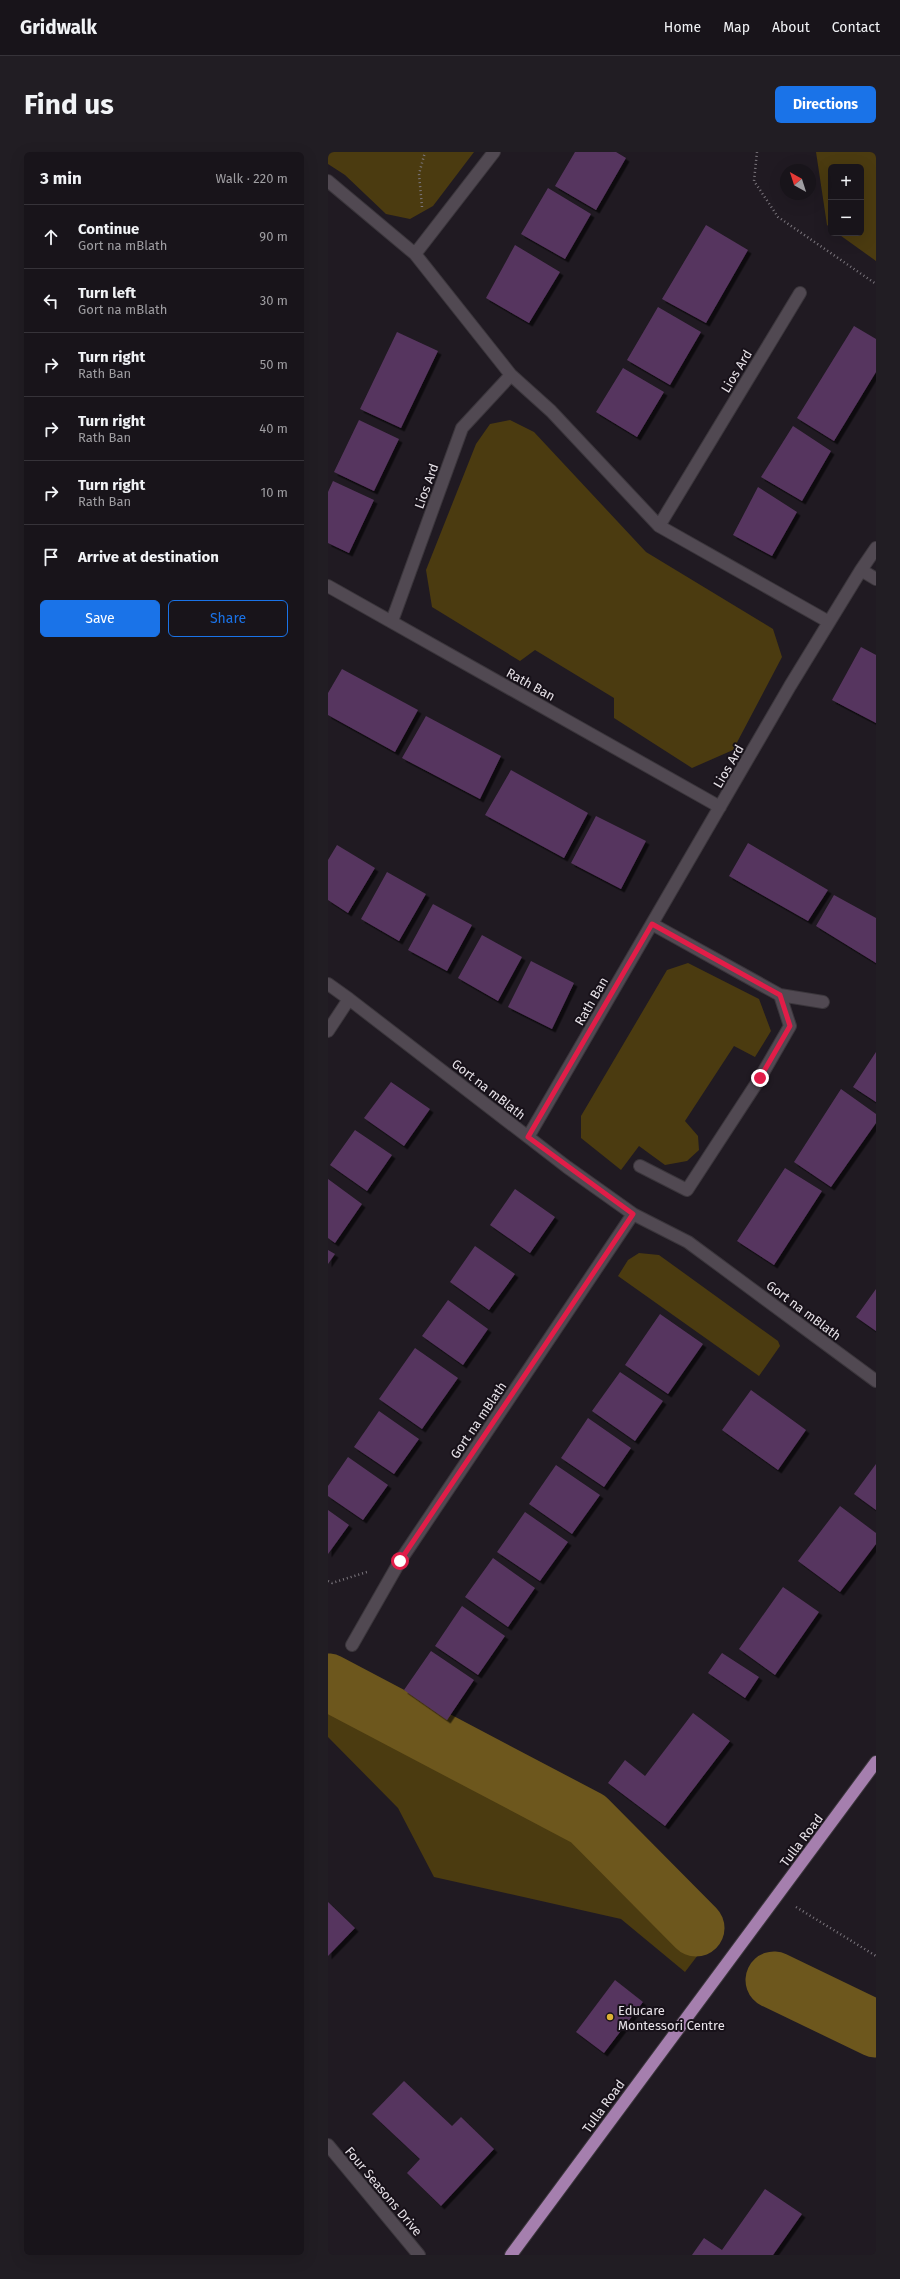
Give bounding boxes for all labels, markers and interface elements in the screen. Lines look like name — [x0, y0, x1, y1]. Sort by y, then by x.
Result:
text: Gridwalk — [20, 16, 97, 39]
text: Home — [664, 19, 701, 36]
text: Map — [723, 19, 750, 36]
text: About — [772, 19, 810, 36]
text: Contact — [832, 19, 880, 36]
button: Directions — [775, 86, 876, 123]
text: Find us — [24, 88, 114, 121]
north arrow — [780, 164, 816, 200]
map controls — [828, 164, 864, 236]
button: + — [828, 164, 864, 200]
text: 3 min — [40, 168, 82, 189]
text: Walk · 220 m — [216, 171, 288, 186]
button: − — [828, 200, 864, 236]
text: Continue — [78, 220, 139, 238]
icon: ahead — [40, 226, 62, 248]
text: 90 m — [259, 229, 288, 244]
text: Gort na mBlath — [78, 238, 167, 253]
text: Turn left — [78, 284, 136, 302]
icon: left — [40, 290, 62, 312]
text: 30 m — [260, 293, 288, 308]
text: Gort na mBlath — [78, 302, 167, 317]
street label: Lios Ard — [718, 347, 755, 395]
text: Turn right — [78, 348, 145, 366]
icon: right — [40, 354, 62, 376]
text: 50 m — [260, 357, 288, 372]
text: Rath Ban — [78, 366, 131, 381]
text: Turn right — [78, 412, 145, 430]
icon: right — [40, 418, 62, 440]
text: 40 m — [259, 421, 288, 436]
text: Rath Ban — [78, 430, 131, 445]
street label: Lios Ard — [411, 461, 442, 511]
text: Turn right — [78, 476, 145, 494]
icon: right — [40, 482, 62, 504]
text: 10 m — [261, 485, 288, 500]
text: Rath Ban — [78, 494, 131, 509]
icon: arrive — [40, 546, 62, 568]
text: Arrive at destination — [78, 548, 219, 566]
button: Save — [40, 600, 160, 637]
button: Share — [168, 600, 288, 637]
street label: Rath Ban — [504, 665, 558, 704]
street label: Lios Ard — [710, 742, 747, 790]
street label: Rath Ban — [572, 974, 611, 1028]
street label: Gort na mBlath — [449, 1056, 528, 1123]
route end — [751, 1069, 769, 1087]
street label: Gort na mBlath — [764, 1278, 844, 1343]
street label: Gort na mBlath — [447, 1379, 510, 1461]
route start — [391, 1552, 409, 1570]
street label: Tulla Road — [777, 1811, 826, 1870]
place label: Educare Montessori Centre — [618, 2003, 725, 2033]
marker: Educare Montessori Centre — [605, 2012, 615, 2022]
street label: Tulla Road — [579, 2077, 628, 2136]
street label: Four Seasons Drive — [342, 2144, 425, 2239]

